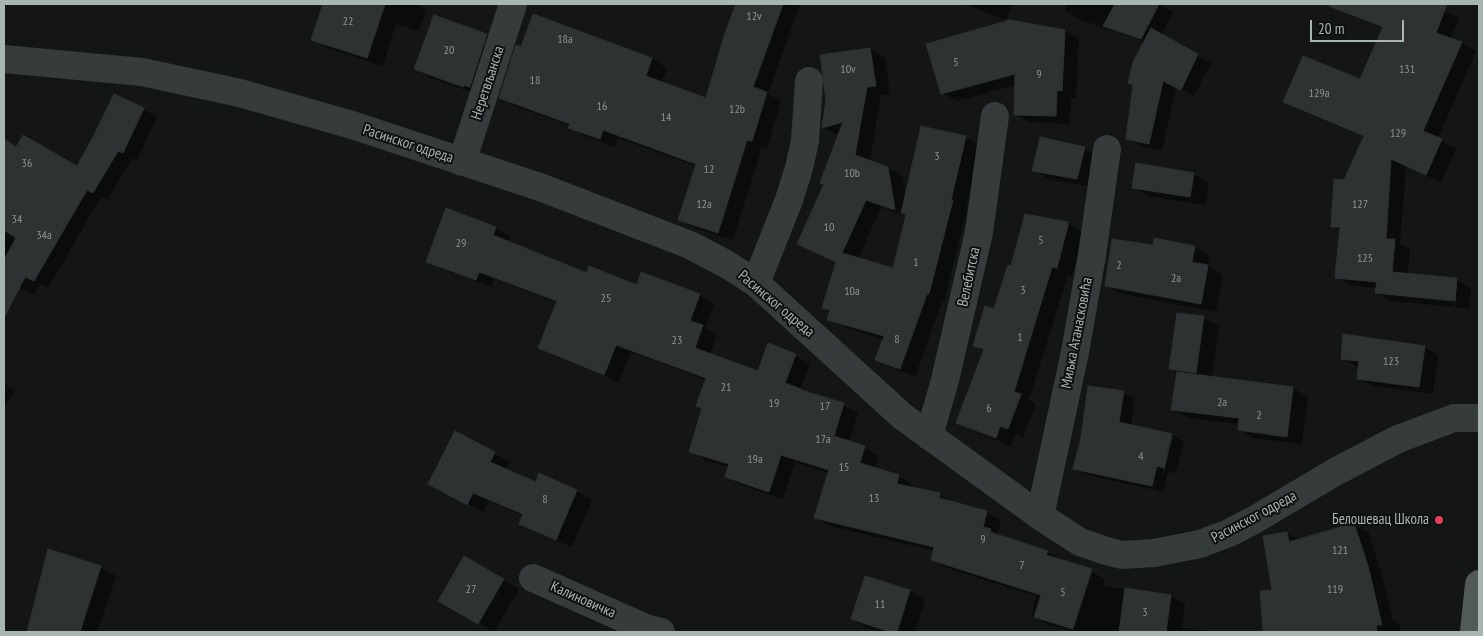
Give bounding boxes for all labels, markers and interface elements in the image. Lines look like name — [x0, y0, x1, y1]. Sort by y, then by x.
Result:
house number: 12v — [746, 10, 762, 24]
scale bar — [1313, 10, 1407, 42]
house number: 22 — [343, 15, 353, 29]
text: 20 m — [1318, 19, 1344, 38]
house number: 18a — [557, 33, 573, 47]
house number: 20 — [444, 44, 454, 58]
street label: Неретвљанска — [468, 44, 508, 122]
house number: 5 — [953, 56, 959, 70]
house number: 10v — [840, 63, 856, 77]
house number: 131 — [1399, 63, 1415, 77]
house number: 9 — [1036, 68, 1042, 82]
house number: 18 — [530, 74, 540, 88]
house number: 129a — [1309, 87, 1329, 101]
house number: 16 — [597, 100, 607, 114]
house number: 12b — [729, 103, 745, 117]
house number: 14 — [661, 111, 671, 125]
street label: Расинског одреда — [360, 121, 456, 167]
house number: 129 — [1390, 127, 1406, 141]
house number: 3 — [934, 150, 940, 164]
house number: 36 — [22, 157, 32, 171]
house number: 12 — [704, 163, 714, 177]
house number: 10b — [844, 167, 860, 181]
house number: 12a — [696, 198, 712, 212]
house number: 127 — [1352, 198, 1368, 212]
house number: 34 — [12, 213, 22, 227]
house number: 10 — [824, 221, 834, 235]
house number: 34a — [36, 229, 52, 243]
house number: 5 — [1038, 234, 1044, 248]
house number: 29 — [456, 237, 466, 251]
street label: Велебитска — [954, 246, 984, 308]
house number: 125 — [1357, 252, 1373, 266]
house number: 1 — [913, 256, 919, 270]
house number: 2 — [1116, 259, 1122, 273]
street label: Расинског одреда — [734, 267, 818, 341]
house number: 2a — [1171, 272, 1181, 286]
street label: Миљка Атанасковића — [1057, 276, 1097, 390]
house number: 3 — [1020, 284, 1026, 298]
house number: 10a — [844, 285, 860, 299]
house number: 25 — [601, 292, 611, 306]
house number: 1 — [1017, 331, 1023, 345]
house number: 8 — [894, 333, 900, 347]
house number: 23 — [672, 334, 682, 348]
house number: 123 — [1383, 355, 1399, 369]
house number: 21 — [721, 381, 731, 395]
house number: 2a — [1217, 396, 1227, 410]
house number: 19 — [769, 397, 779, 411]
house number: 17 — [820, 400, 830, 414]
house number: 6 — [986, 402, 992, 416]
house number: 2 — [1256, 409, 1262, 423]
house number: 17a — [815, 433, 831, 447]
house number: 4 — [1138, 450, 1144, 464]
house number: 19a — [747, 453, 763, 467]
house number: 15 — [839, 461, 849, 475]
street label: Расинског одреда — [1208, 487, 1300, 547]
house number: 13 — [869, 492, 879, 506]
house number: 8 — [542, 493, 548, 507]
place label: Белошевац Школа — [1332, 511, 1429, 529]
marker: Белошевац Школа — [1433, 514, 1445, 526]
house number: 9 — [980, 533, 986, 547]
house number: 121 — [1332, 544, 1348, 558]
house number: 7 — [1019, 559, 1025, 573]
street label: Калиновичка — [548, 578, 618, 622]
house number: 27 — [466, 583, 476, 597]
house number: 119 — [1327, 583, 1343, 597]
house number: 5 — [1060, 586, 1066, 600]
house number: 11 — [875, 598, 885, 612]
house number: 3 — [1142, 606, 1148, 620]

